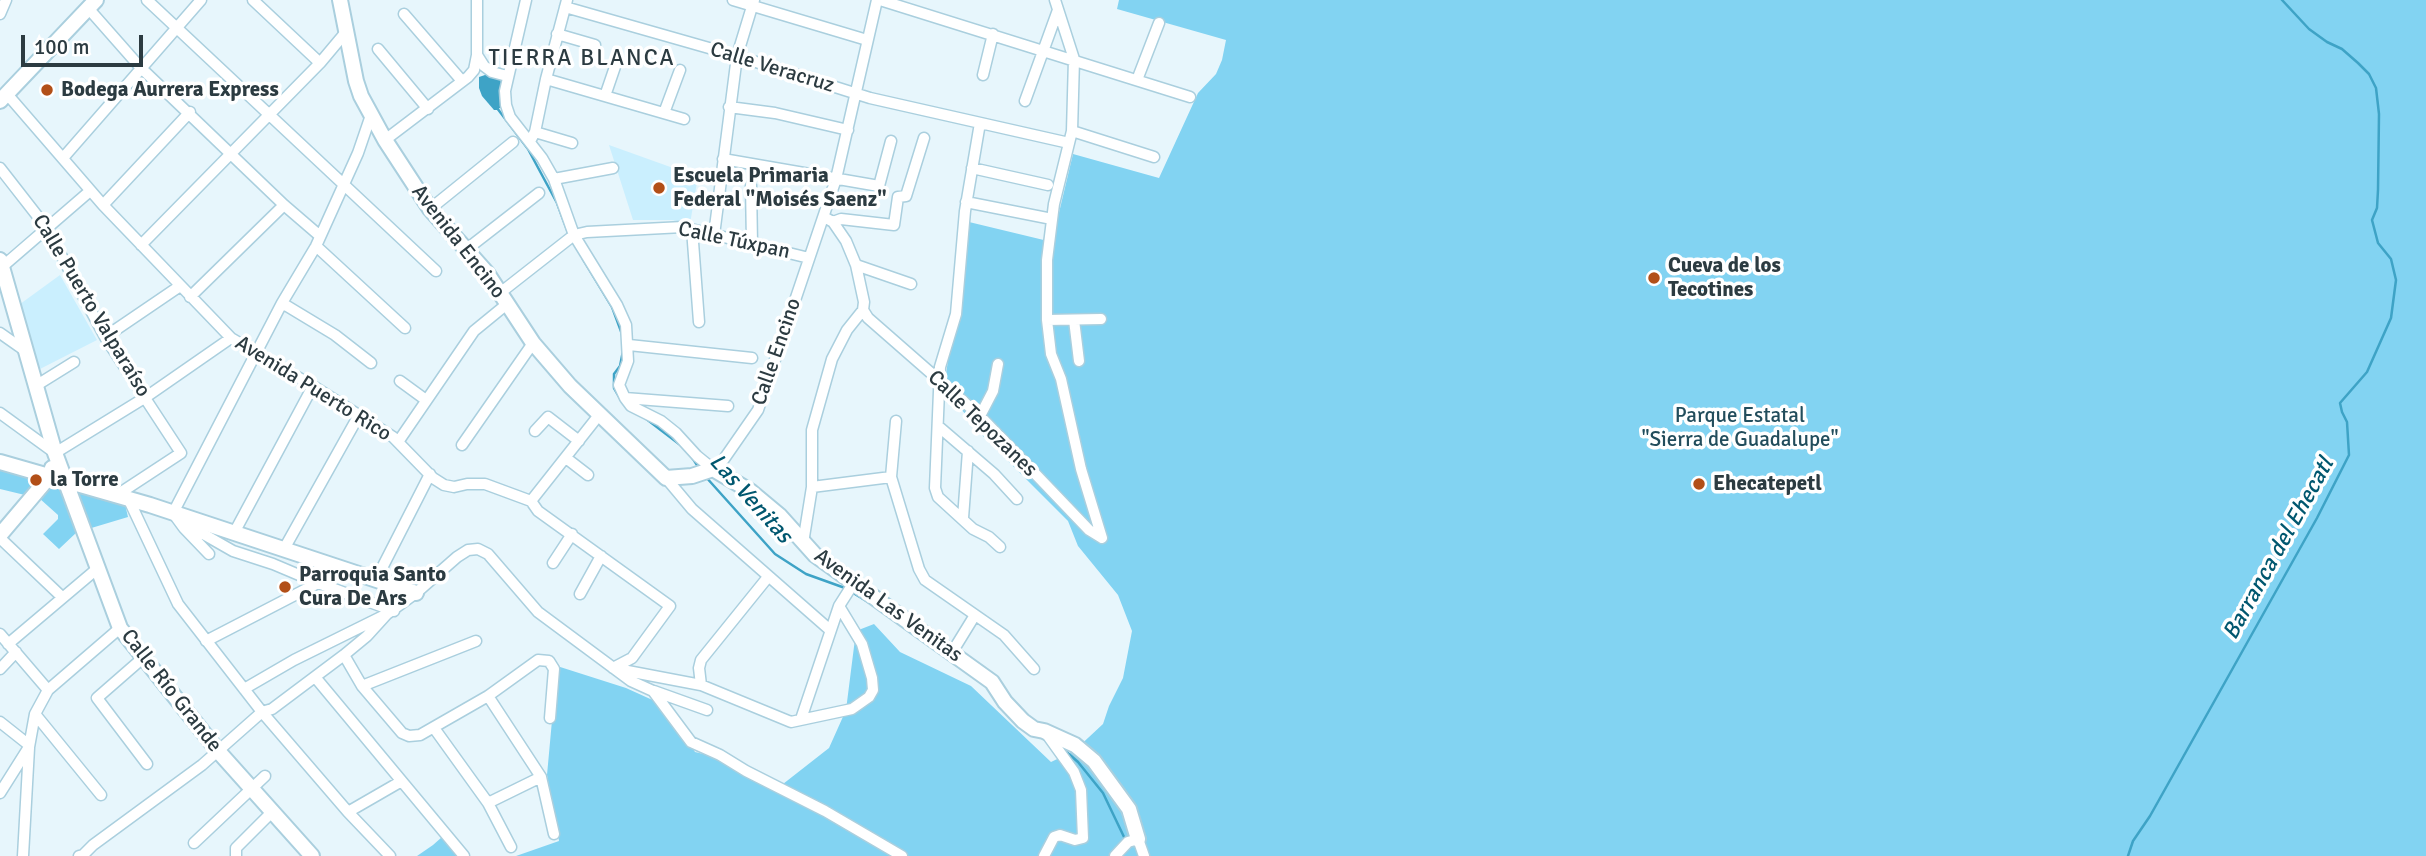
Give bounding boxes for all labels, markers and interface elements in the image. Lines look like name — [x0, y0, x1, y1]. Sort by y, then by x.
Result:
scale bar — [24, 21, 147, 65]
text: 100 m — [34, 34, 89, 60]
street label: Calle Veracruz — [707, 37, 837, 99]
district label: TIERRA BLANCA — [490, 45, 674, 73]
place label: Bodega Aurrera Express — [61, 77, 279, 103]
marker: Bodega Aurrera Express — [39, 82, 55, 98]
place label: Escuela Primaria Federal "Moisés Saenz" — [673, 163, 887, 213]
street label: Avenida Encino — [406, 180, 510, 304]
marker: Escuela Primaria Federal "Moisés Saenz" — [651, 180, 667, 196]
street label: Calle Puerto Valparaíso — [26, 210, 156, 402]
street label: Calle Túxpan — [676, 217, 792, 265]
place label: Cueva de los Tecotines — [1668, 253, 1781, 303]
marker: Cueva de los Tecotines — [1646, 270, 1662, 286]
street label: Calle Encino — [747, 295, 807, 409]
street label: Avenida Puerto Rico — [230, 331, 396, 447]
street label: Calle Tepozanes — [922, 366, 1042, 482]
park label: Parque Estatal "Sierra de Guadalupe" — [1641, 403, 1839, 453]
water label: Las Venitas — [703, 449, 797, 549]
water label: Barranca del Ehecatl — [2218, 453, 2340, 645]
place label: la Torre — [50, 467, 119, 493]
place label: Ehecatepetl — [1713, 471, 1822, 497]
marker: la Torre — [28, 472, 44, 488]
marker: Ehecatepetl — [1691, 476, 1707, 492]
street label: Avenida Las Venitas — [809, 544, 967, 668]
place label: Parroquia Santo Cura De Ars — [299, 562, 446, 612]
marker: Parroquia Santo Cura De Ars — [277, 579, 293, 595]
street label: Calle Río Grande — [115, 625, 227, 757]

